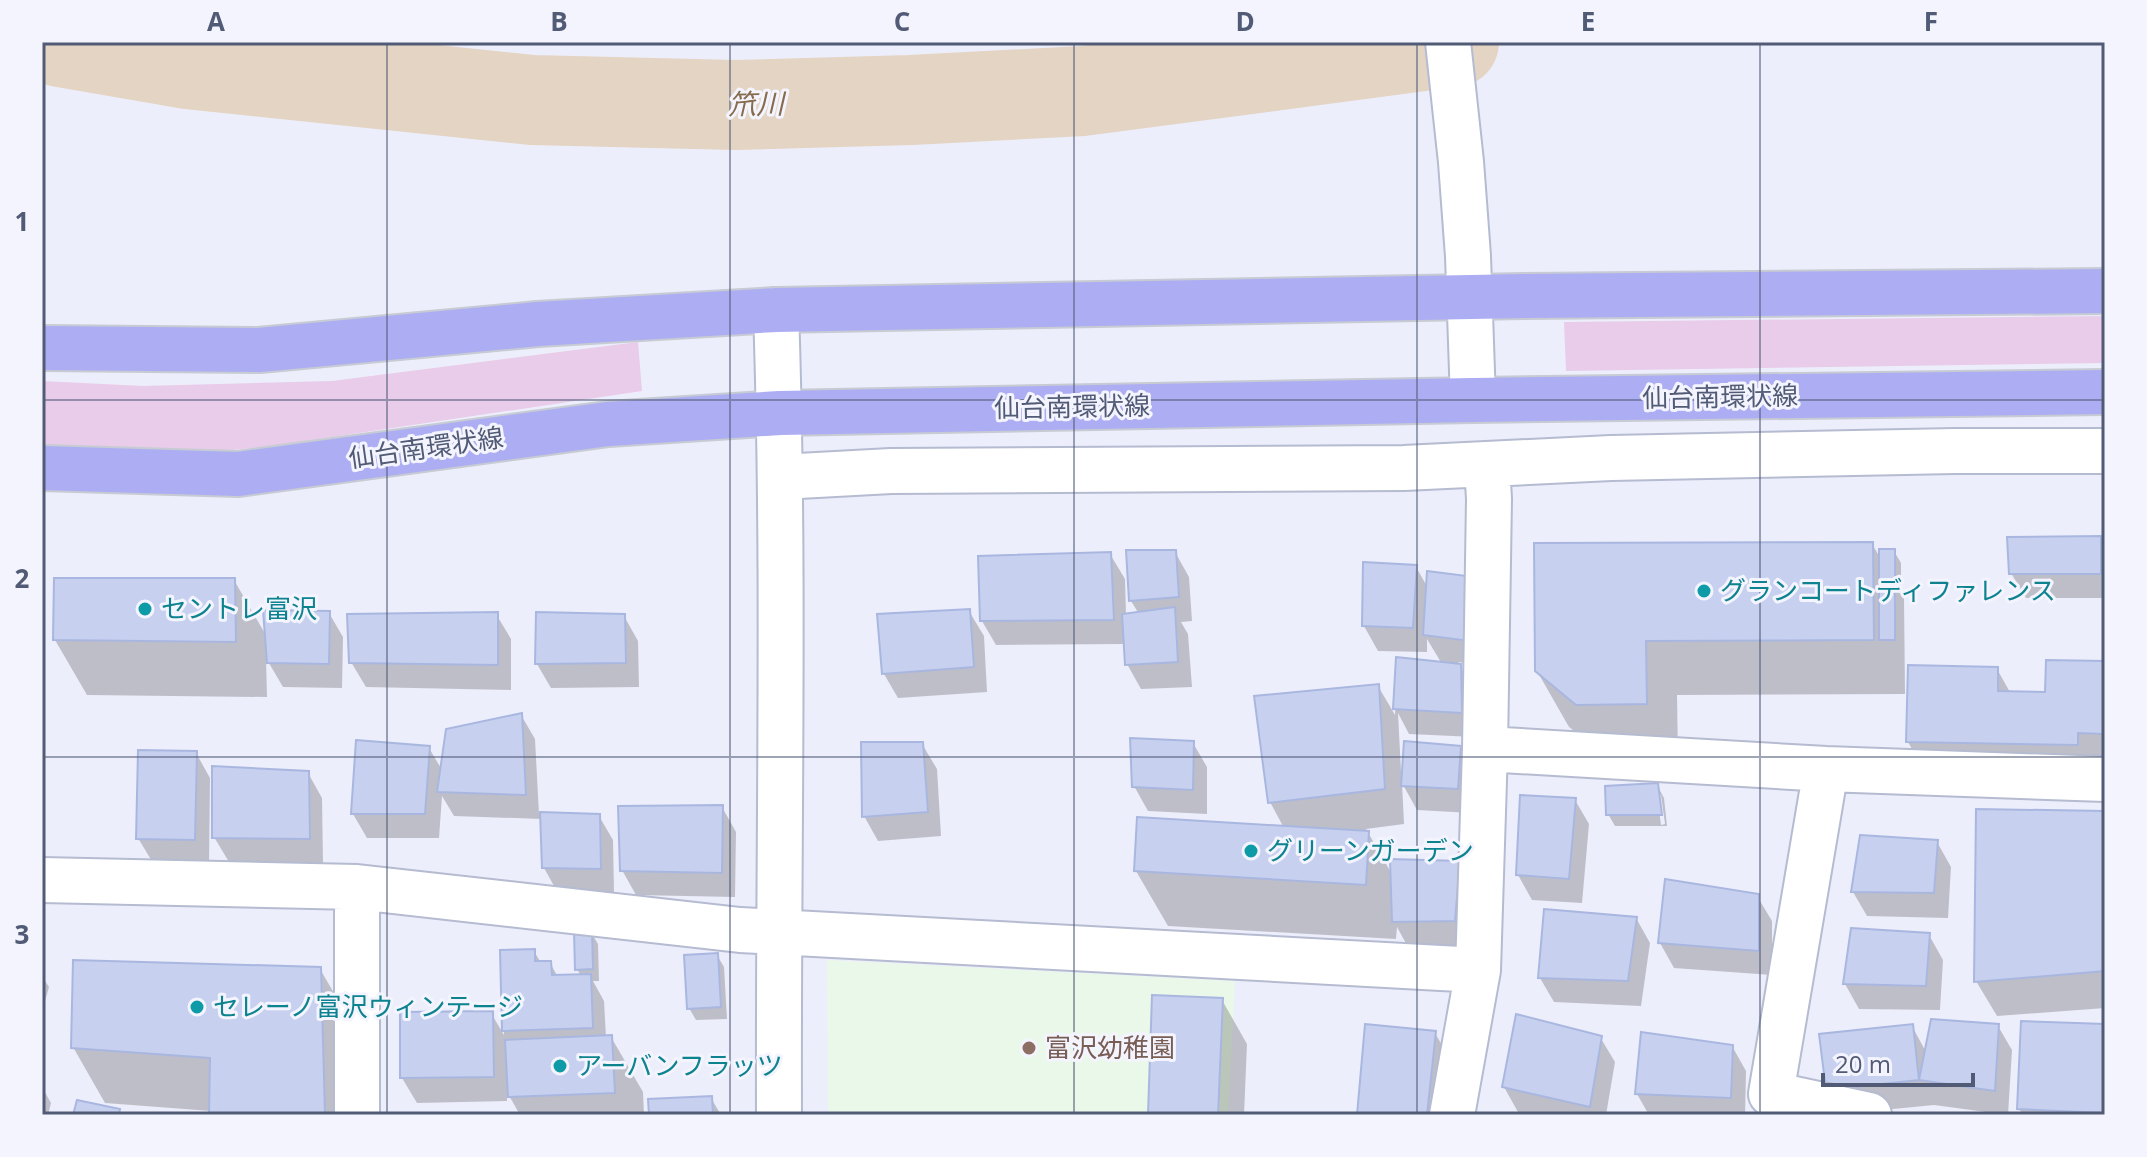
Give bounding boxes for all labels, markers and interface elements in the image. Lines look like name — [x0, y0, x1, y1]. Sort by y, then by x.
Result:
text: A — [207, 3, 225, 39]
text: B — [550, 3, 568, 39]
text: C — [894, 3, 910, 39]
text: D — [1235, 3, 1255, 39]
text: E — [1581, 3, 1595, 39]
text: F — [1924, 3, 1938, 39]
water label: 笊川 — [728, 83, 787, 122]
text: 1 — [15, 203, 29, 239]
street label: 仙台南環状線 — [1642, 377, 1798, 415]
street label: 仙台南環状線 — [994, 387, 1150, 425]
street label: 仙台南環状線 — [346, 418, 506, 476]
text: 2 — [15, 560, 30, 596]
place label: グランコートディファレンス — [1720, 572, 2056, 608]
marker: グランコートディファレンス — [1695, 582, 1713, 600]
place label: セントレ富沢 — [161, 590, 317, 626]
marker: セントレ富沢 — [136, 600, 154, 618]
place label: グリーンガーデン — [1267, 832, 1474, 868]
marker: グリーンガーデン — [1242, 842, 1260, 860]
text: 3 — [15, 916, 29, 952]
place label: セレーノ富沢ウィンテージ — [213, 988, 523, 1024]
marker: セレーノ富沢ウィンテージ — [188, 998, 206, 1016]
place label: 富沢幼稚園 — [1045, 1029, 1175, 1065]
scale bar — [1823, 1037, 1973, 1087]
marker: 富沢幼稚園 — [1020, 1039, 1038, 1057]
place label: アーバンフラッツ — [576, 1047, 783, 1083]
text: 20 m — [1835, 1047, 1891, 1080]
marker: アーバンフラッツ — [551, 1057, 569, 1075]

